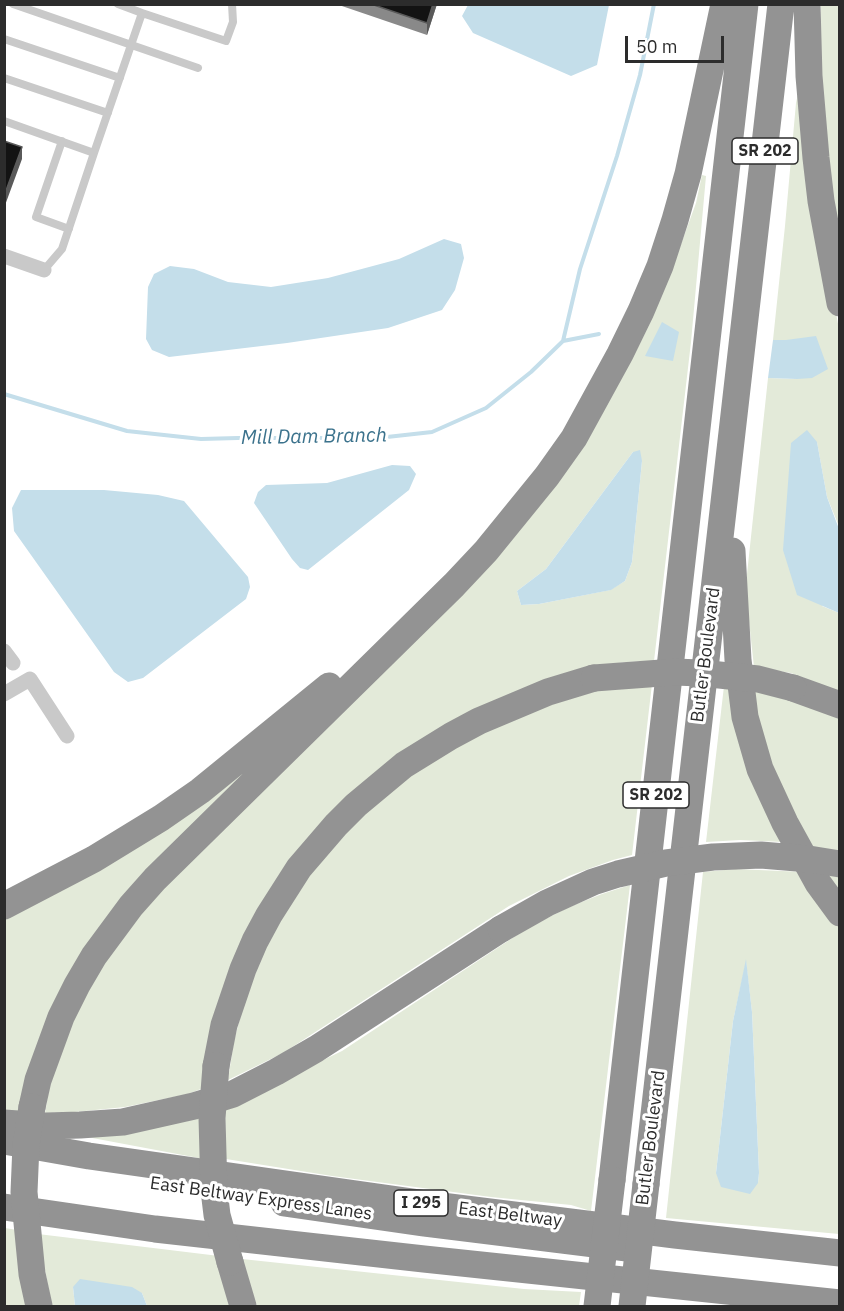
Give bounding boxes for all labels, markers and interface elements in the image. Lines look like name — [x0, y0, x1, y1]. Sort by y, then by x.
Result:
scale bar — [628, 24, 727, 62]
text: 50 m — [636, 35, 678, 58]
road number: SR 202 — [732, 138, 798, 164]
water label: Mill Dam Branch — [241, 424, 387, 450]
street label: Butler Boulevard — [687, 586, 725, 724]
road number: SR 202 — [623, 782, 689, 808]
street label: Butler Boulevard — [632, 1069, 670, 1207]
street label: East Beltway Express Lanes — [149, 1173, 373, 1225]
road number: I 295 — [394, 1190, 448, 1216]
street label: East Beltway — [457, 1198, 563, 1232]

